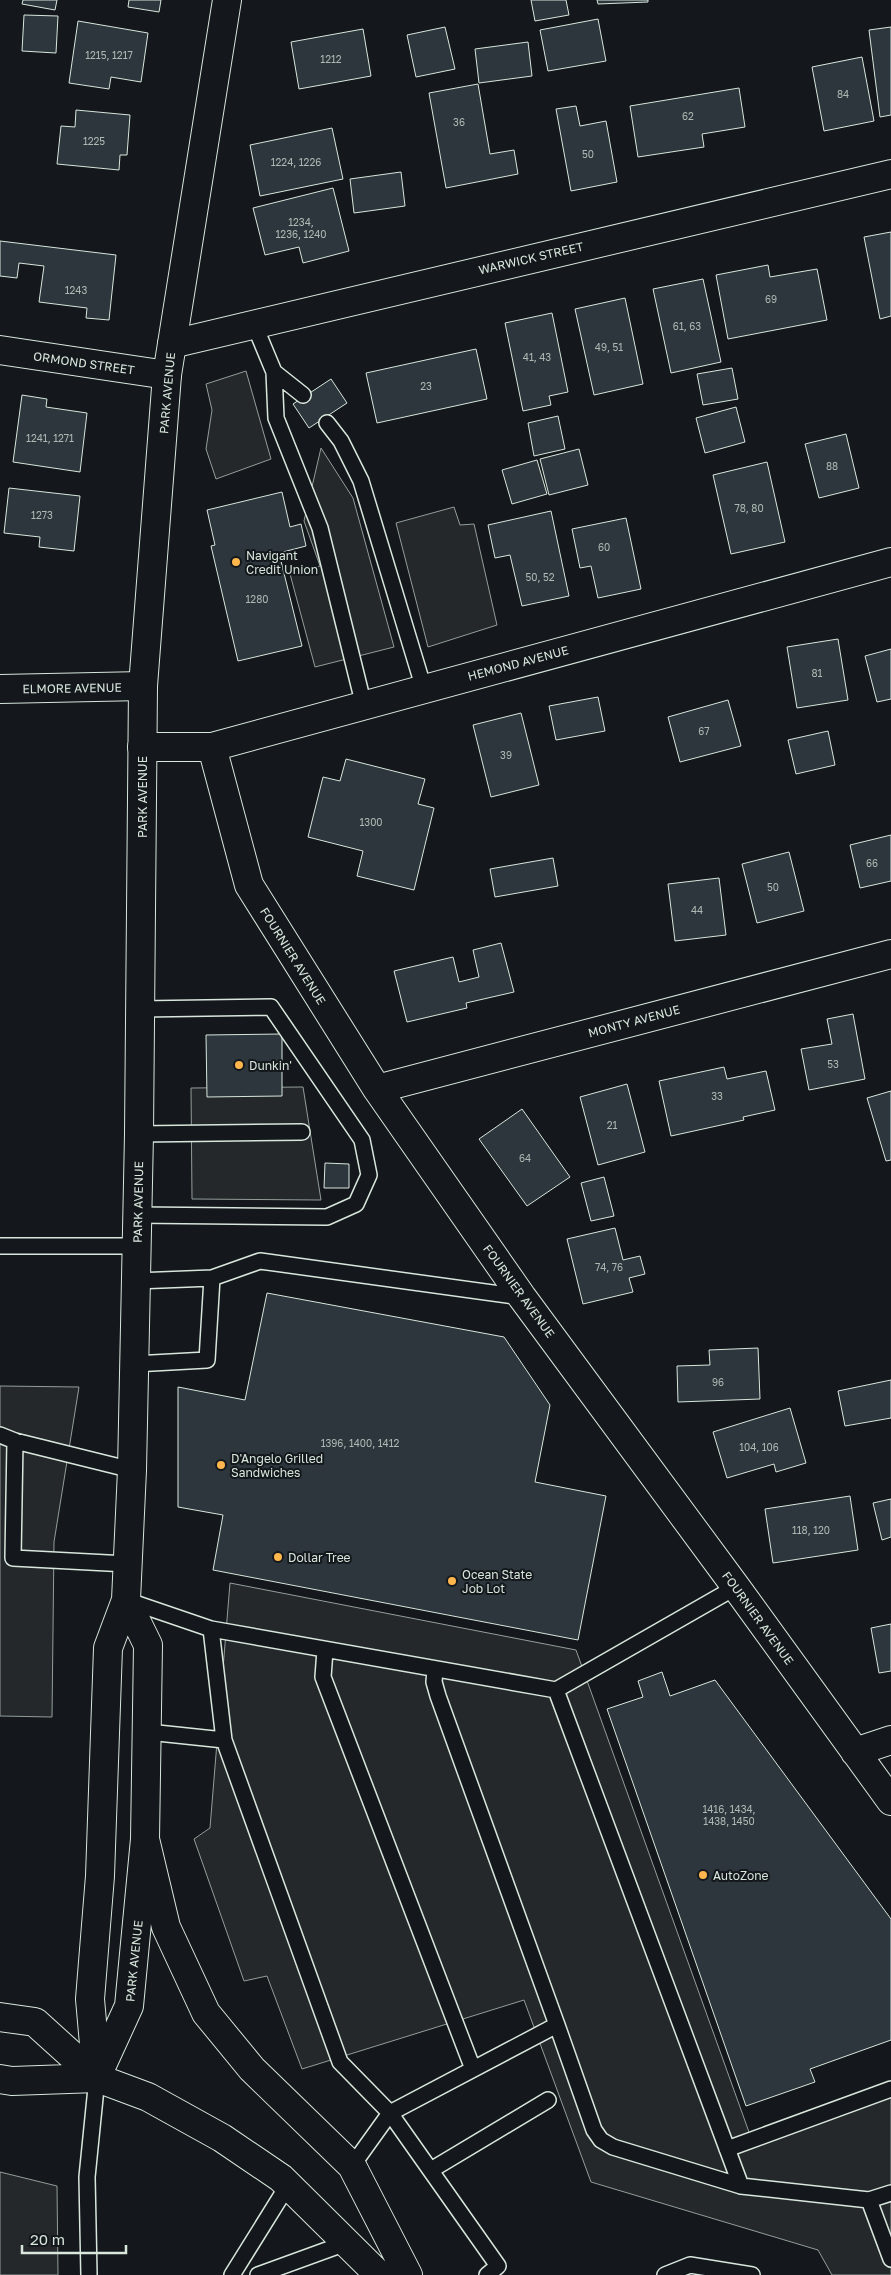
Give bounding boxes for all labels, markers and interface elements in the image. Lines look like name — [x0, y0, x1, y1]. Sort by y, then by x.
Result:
house number: 1215, 1217 — [85, 49, 133, 61]
house number: 1212 — [320, 53, 342, 65]
house number: 84 — [837, 88, 849, 100]
house number: 62 — [682, 110, 694, 122]
house number: 36 — [453, 116, 465, 128]
house number: 1225 — [83, 135, 105, 147]
house number: 50 — [582, 148, 594, 160]
house number: 1224, 1226 — [271, 156, 321, 168]
house number: 1234, 1236, 1240 — [276, 216, 327, 240]
street label: WARWICK STREET — [477, 239, 585, 277]
house number: 1243 — [65, 284, 87, 296]
house number: 69 — [765, 293, 777, 305]
house number: 61, 63 — [673, 320, 701, 332]
house number: 49, 51 — [595, 341, 623, 353]
street label: ORMOND STREET — [32, 348, 136, 378]
house number: 41, 43 — [523, 351, 551, 363]
street label: PARK AVENUE — [156, 352, 178, 434]
house number: 23 — [420, 380, 432, 392]
house number: 1241, 1271 — [26, 432, 74, 444]
house number: 88 — [826, 460, 838, 472]
house number: 78, 80 — [734, 502, 764, 514]
house number: 1273 — [31, 509, 53, 521]
house number: 60 — [598, 541, 610, 553]
place label: Navigant Credit Union — [246, 548, 318, 577]
marker: Navigant Credit Union — [230, 556, 242, 568]
house number: 50, 52 — [525, 571, 555, 583]
house number: 1280 — [246, 593, 268, 605]
street label: HEMOND AVENUE — [466, 642, 570, 684]
house number: 81 — [812, 667, 823, 679]
street label: ELMORE AVENUE — [22, 680, 122, 696]
house number: 67 — [698, 725, 710, 737]
house number: 39 — [500, 749, 512, 761]
street label: PARK AVENUE — [135, 756, 150, 838]
house number: 1300 — [359, 816, 383, 828]
house number: 66 — [866, 857, 878, 869]
house number: 50 — [767, 881, 779, 893]
house number: 44 — [691, 904, 703, 916]
street label: FOURNIER AVENUE — [257, 905, 329, 1007]
street label: MONTY AVENUE — [587, 1002, 681, 1040]
place label: Dunkin' — [249, 1058, 292, 1073]
house number: 53 — [827, 1058, 839, 1070]
marker: Dunkin' — [233, 1059, 245, 1071]
house number: 33 — [711, 1090, 723, 1102]
house number: 21 — [607, 1119, 617, 1131]
house number: 64 — [519, 1152, 531, 1164]
street label: PARK AVENUE — [130, 1161, 146, 1243]
street label: FOURNIER AVENUE — [480, 1241, 558, 1341]
house number: 74, 76 — [595, 1261, 623, 1273]
house number: 96 — [712, 1376, 724, 1388]
house number: 1396, 1400, 1412 — [321, 1437, 400, 1449]
house number: 104, 106 — [739, 1441, 779, 1453]
place label: D'Angelo Grilled Sandwiches — [231, 1451, 323, 1480]
marker: D'Angelo Grilled Sandwiches — [215, 1459, 227, 1471]
house number: 118, 120 — [792, 1524, 830, 1536]
place label: Dollar Tree — [288, 1550, 351, 1565]
marker: Dollar Tree — [272, 1551, 284, 1563]
place label: Ocean State Job Lot — [462, 1567, 532, 1596]
street label: FOURNIER AVENUE — [719, 1568, 797, 1668]
marker: Ocean State Job Lot — [446, 1575, 458, 1587]
house number: 1416, 1434, 1438, 1450 — [702, 1803, 756, 1827]
place label: AutoZone — [713, 1868, 769, 1883]
marker: AutoZone — [697, 1869, 709, 1881]
street label: PARK AVENUE — [122, 1919, 146, 2003]
scale bar — [22, 2222, 126, 2254]
text: 20 m — [30, 2230, 65, 2248]

